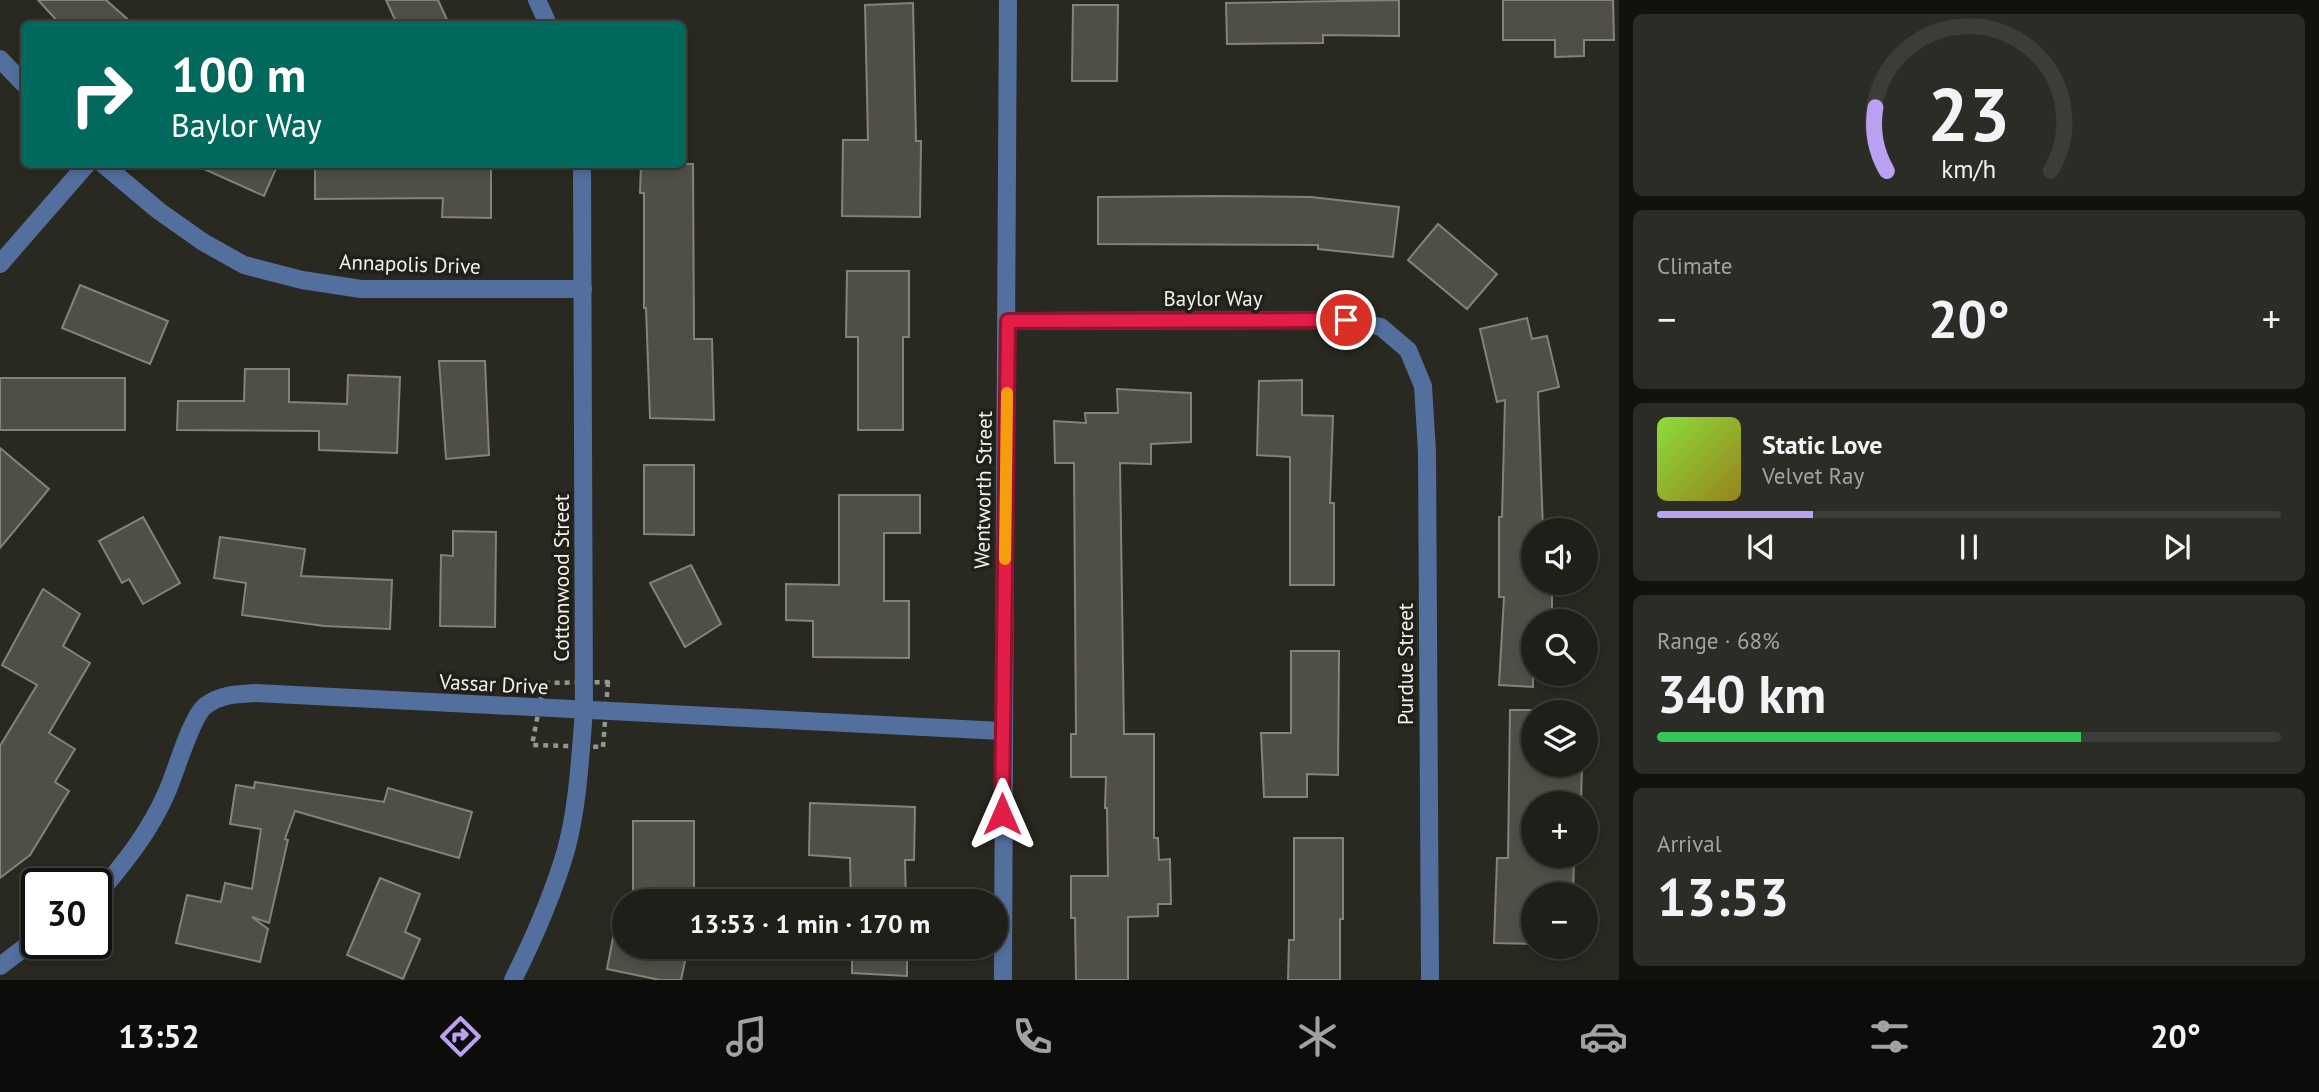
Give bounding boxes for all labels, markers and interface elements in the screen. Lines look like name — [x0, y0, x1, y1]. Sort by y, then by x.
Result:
text: 100 m — [171, 42, 306, 106]
icon: right — [56, 49, 147, 140]
text: 23 — [1928, 67, 2010, 161]
text: Baylor Way — [171, 104, 322, 146]
text: km/h — [1942, 153, 1996, 185]
street label: Annapolis Drive — [339, 248, 481, 280]
text: Climate — [1657, 251, 1732, 280]
street label: Baylor Way — [1164, 285, 1263, 312]
text: 20° — [1928, 285, 2010, 352]
pin — [1316, 290, 1376, 350]
text: − — [1657, 294, 1676, 343]
text: + — [2262, 294, 2281, 343]
icon: arrive — [1327, 301, 1365, 339]
street label: Wentworth Street — [968, 411, 998, 569]
text: Static Love — [1762, 428, 1883, 461]
text: Velvet Ray — [1762, 461, 1864, 490]
street label: Cottonwood Street — [548, 494, 575, 662]
map controls — [1521, 518, 1598, 959]
button: sound — [1521, 518, 1598, 595]
icon: previous — [1742, 528, 1780, 566]
icon: pause — [1950, 528, 1988, 566]
icon: next — [2158, 528, 2196, 566]
street label: Purdue Street — [1392, 603, 1419, 725]
button: search — [1521, 609, 1598, 686]
text: Range · 68% — [1657, 626, 1780, 655]
text: 340 km — [1657, 660, 1826, 727]
street label: Vassar Drive — [438, 668, 549, 700]
button: layers — [1521, 700, 1598, 777]
position arrow — [965, 777, 1039, 851]
button: + — [1521, 791, 1598, 868]
text: Arrival — [1657, 829, 1721, 858]
text: 13:53 — [1657, 863, 1789, 930]
speed limit sign: 30 — [21, 868, 112, 959]
button: − — [1521, 882, 1598, 959]
text: 13:53 · 1 min · 170 m — [690, 907, 930, 940]
icon: directions — [436, 1012, 485, 1061]
icon: music — [722, 1012, 771, 1061]
icon: phone — [1008, 1012, 1057, 1061]
icon: climate — [1293, 1012, 1342, 1061]
icon: car — [1579, 1012, 1628, 1061]
icon: filters — [1865, 1012, 1914, 1061]
text: 13:52 — [118, 1015, 200, 1057]
text: 20° — [2150, 1015, 2201, 1057]

